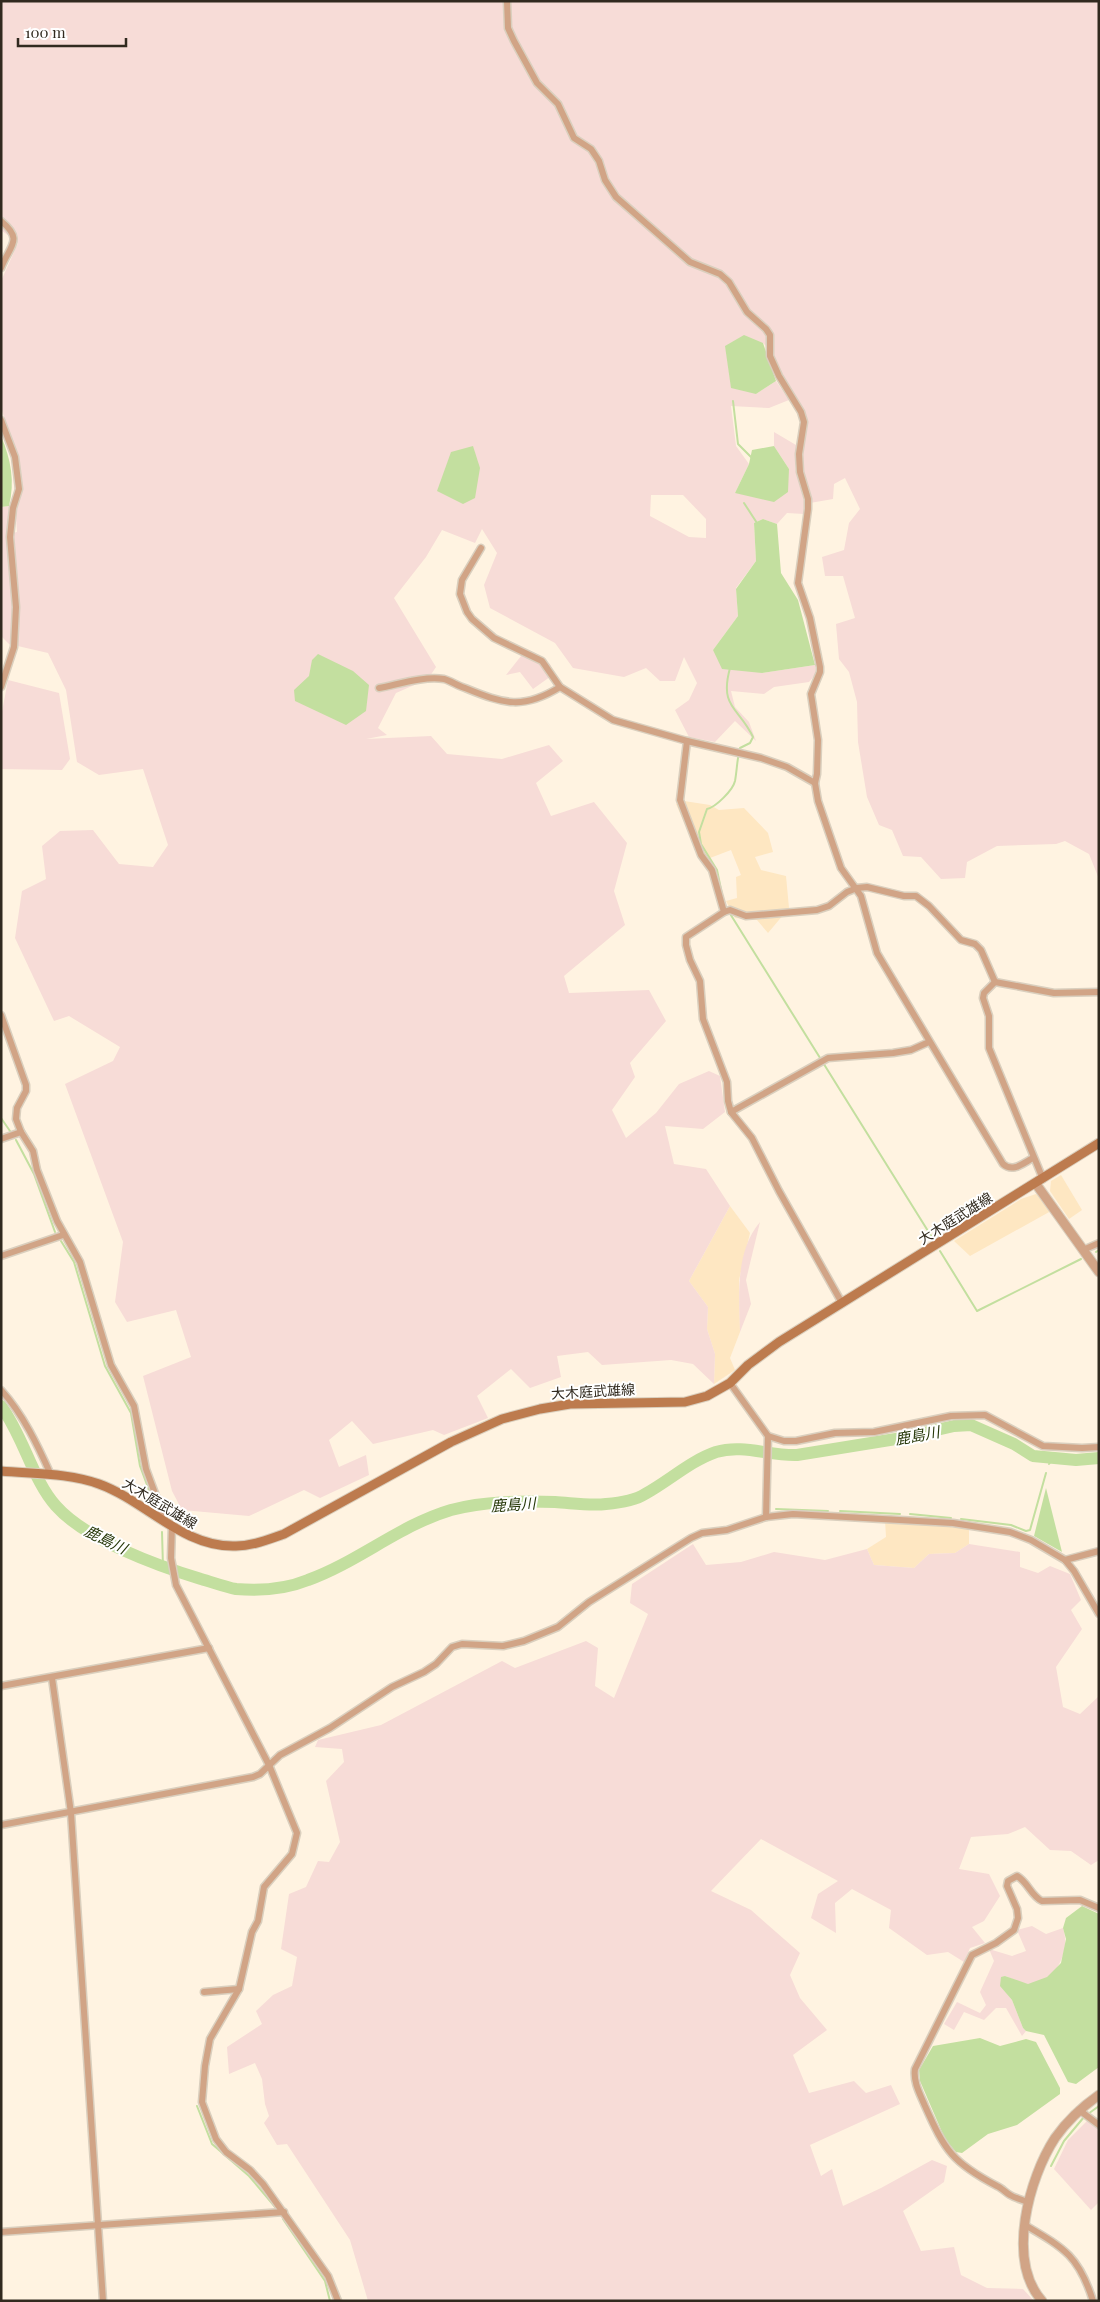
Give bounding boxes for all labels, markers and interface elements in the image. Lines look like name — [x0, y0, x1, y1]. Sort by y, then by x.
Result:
scale bar — [18, 15, 125, 47]
text: 100 m — [25, 22, 66, 42]
street label: 大木庭武雄線 — [914, 1188, 996, 1248]
street label: 大木庭武雄線 — [551, 1379, 635, 1403]
water label: 鹿島川 — [893, 1421, 943, 1449]
street label: 大木庭武雄線 — [119, 1473, 201, 1533]
water label: 鹿島川 — [490, 1492, 538, 1516]
water label: 鹿島川 — [81, 1520, 132, 1559]

